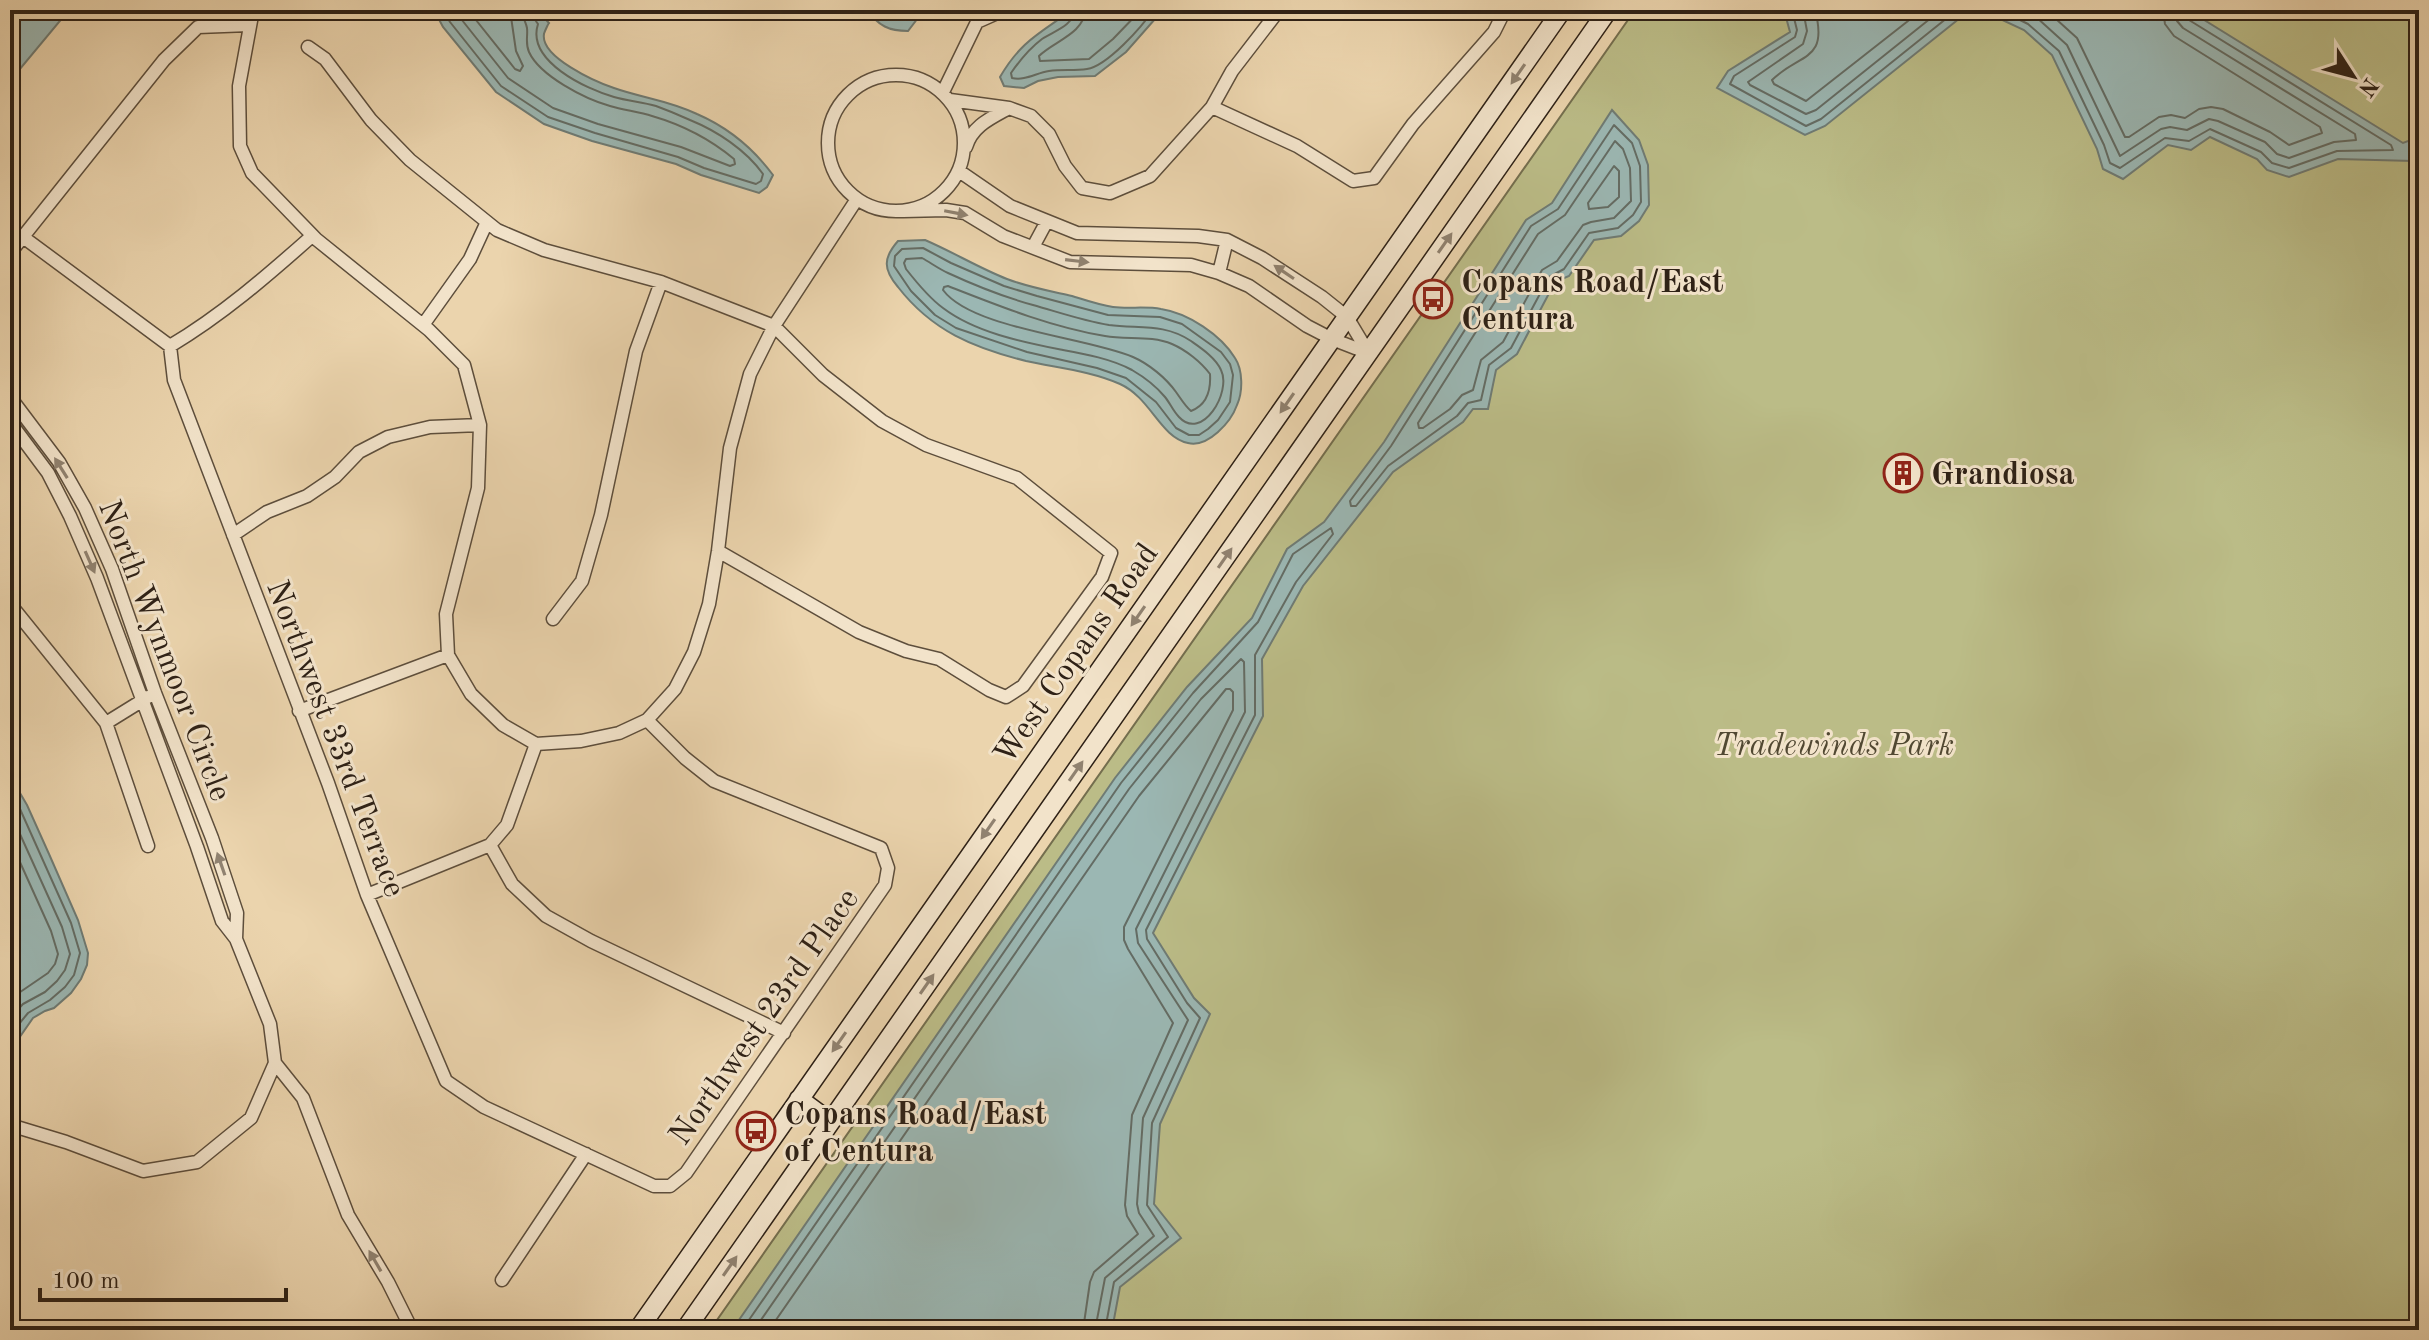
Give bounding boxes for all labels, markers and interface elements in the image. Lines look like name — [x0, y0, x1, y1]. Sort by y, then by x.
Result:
north arrow — [2313, 36, 2393, 116]
one-way arrow — [1511, 63, 1526, 84]
text: N — [2354, 73, 2381, 100]
one-way arrow — [944, 207, 969, 219]
one-way arrow — [1437, 233, 1452, 254]
one-way arrow — [1064, 254, 1089, 267]
one-way arrow — [1273, 264, 1294, 279]
place label: Copans Road/East Centura — [1461, 268, 1724, 337]
bus stop icon: Copans Road/East Centura — [1412, 278, 1454, 320]
one-way arrow — [1280, 392, 1295, 413]
building icon: Grandiosa — [1882, 452, 1924, 494]
one-way arrow — [54, 457, 69, 478]
place label: Grandiosa — [1931, 460, 2075, 492]
street label: North Wynmoor Circle — [91, 496, 235, 806]
street label: West Copans Road — [989, 539, 1165, 771]
one-way arrow — [1217, 547, 1232, 568]
one-way arrow — [83, 550, 97, 574]
street label: Northwest 33rd Terrace — [259, 576, 409, 902]
one-way arrow — [1131, 605, 1146, 626]
park label: Tradewinds Park — [1714, 731, 1954, 763]
one-way arrow — [1068, 760, 1083, 781]
one-way arrow — [981, 818, 996, 839]
one-way arrow — [214, 852, 226, 876]
street label: Northwest 23rd Place — [665, 884, 866, 1152]
one-way arrow — [919, 973, 934, 994]
one-way arrow — [832, 1031, 847, 1052]
place label: Copans Road/East of Centura — [784, 1100, 1047, 1169]
bus stop icon: Copans Road/East of Centura — [735, 1110, 777, 1152]
one-way arrow — [369, 1250, 383, 1272]
scale bar — [40, 1252, 286, 1302]
one-way arrow — [722, 1256, 737, 1277]
text: 100 m — [52, 1270, 120, 1294]

